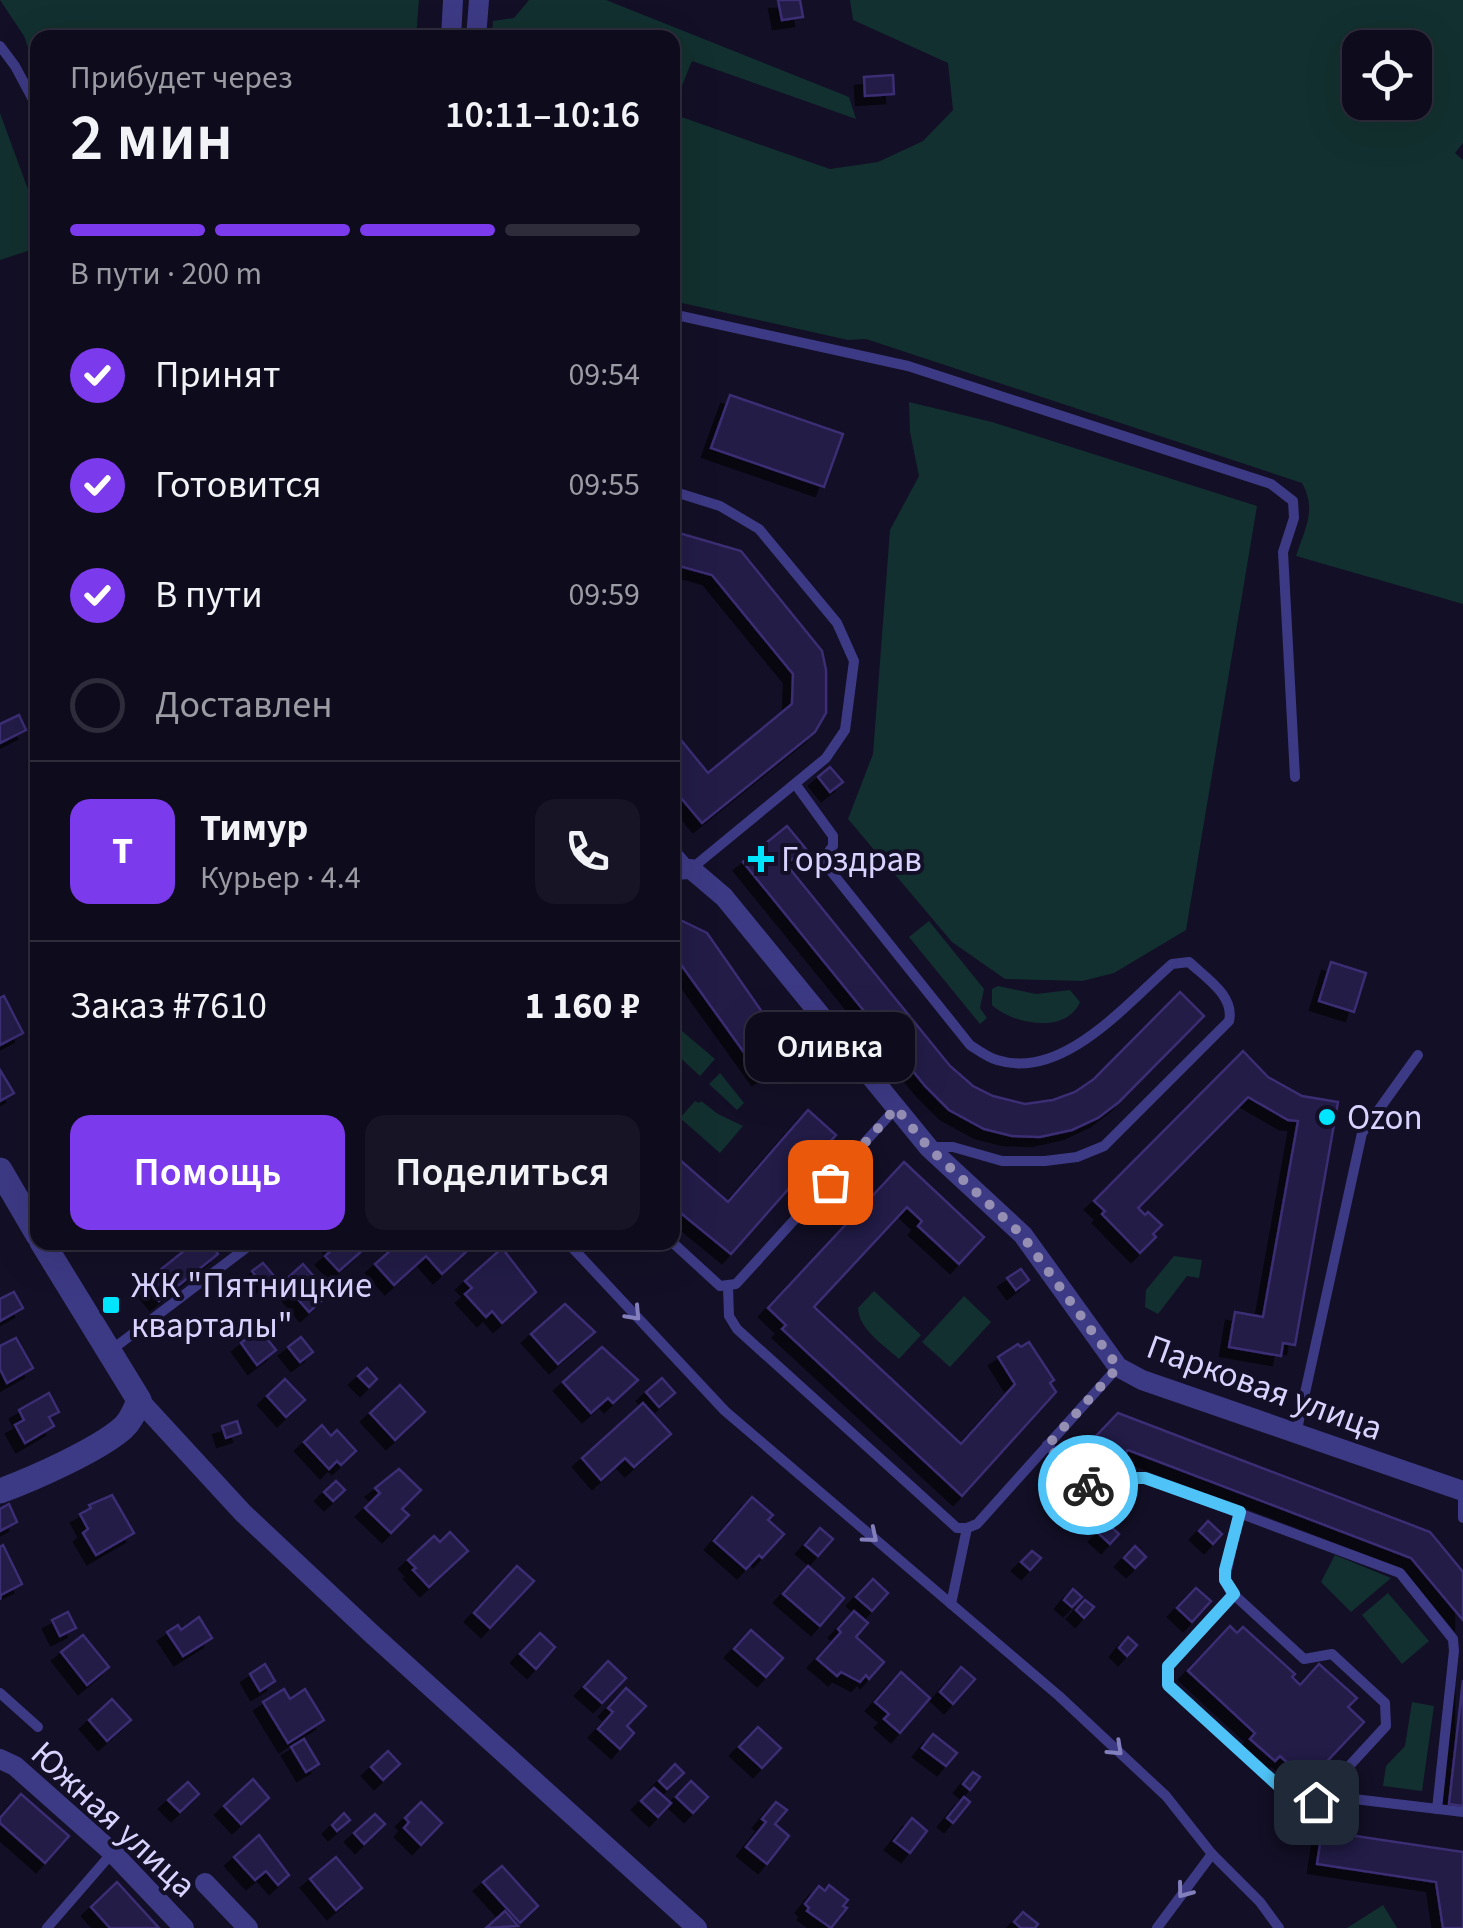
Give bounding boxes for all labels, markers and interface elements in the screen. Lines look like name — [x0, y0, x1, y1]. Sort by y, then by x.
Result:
map controls — [1342, 30, 1432, 120]
button: locate — [1342, 30, 1432, 120]
text: Прибудет через — [70, 55, 293, 101]
text: 10:11–10:16 — [445, 88, 640, 142]
text: 2 мин — [70, 92, 233, 185]
text: В пути · 200 m — [70, 251, 262, 297]
icon: check — [70, 348, 125, 403]
text: Принят — [155, 348, 280, 402]
text: 09:54 — [568, 352, 640, 398]
icon: check — [70, 458, 125, 513]
text: Готовится — [155, 458, 322, 512]
text: 09:55 — [568, 462, 640, 508]
icon: check — [70, 568, 125, 623]
text: В пути — [155, 568, 263, 622]
text: 09:59 — [568, 572, 640, 618]
text: Доставлен — [155, 678, 333, 732]
button: phone — [535, 799, 640, 904]
text: Тимур — [200, 801, 308, 855]
text: Т — [112, 824, 133, 878]
place label: Горздрав — [781, 835, 922, 885]
marker: Горздрав — [750, 848, 772, 870]
text: Курьер · 4.4 — [200, 855, 361, 901]
text: Заказ #7610 — [70, 979, 267, 1033]
text: 1 160 ₽ — [524, 979, 640, 1033]
callout: Оливка — [745, 1012, 915, 1082]
text: Оливка — [777, 1024, 883, 1070]
place label: Ozon — [1347, 1093, 1423, 1143]
marker: Ozon — [1316, 1106, 1338, 1128]
button: Помощь — [70, 1115, 345, 1230]
button: Поделиться — [365, 1115, 640, 1230]
pin — [788, 1140, 873, 1225]
icon: bag — [803, 1155, 858, 1210]
place label: ЖК "Пятницкие кварталы" — [131, 1261, 372, 1351]
marker: ЖК "Пятницкие кварталы" — [100, 1294, 122, 1316]
one-way arrow — [622, 1302, 640, 1321]
street label: Парковая улица — [1140, 1322, 1390, 1454]
courier — [1038, 1435, 1138, 1535]
icon: bike — [1061, 1458, 1116, 1513]
one-way arrow — [859, 1524, 878, 1542]
street label: Южная улица — [20, 1730, 207, 1910]
one-way arrow — [1104, 1737, 1122, 1755]
pin — [1274, 1760, 1359, 1845]
icon: home — [1289, 1775, 1344, 1830]
one-way arrow — [1179, 1880, 1196, 1898]

